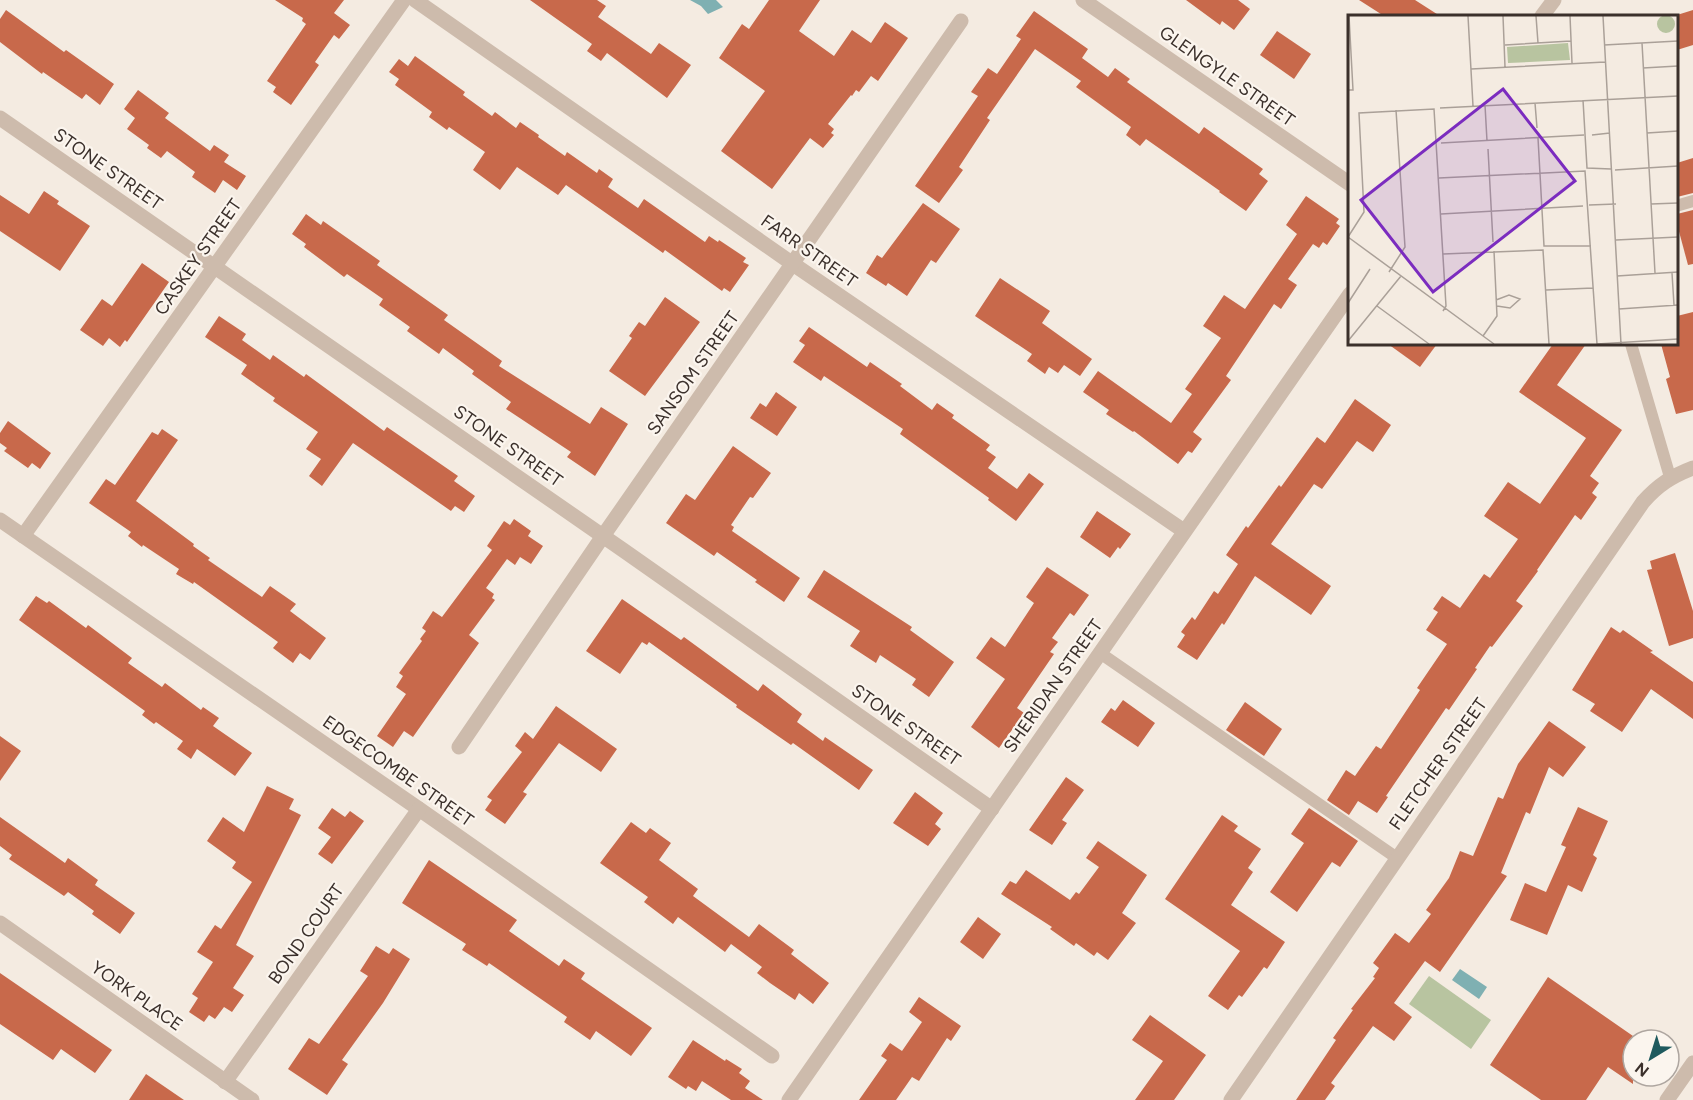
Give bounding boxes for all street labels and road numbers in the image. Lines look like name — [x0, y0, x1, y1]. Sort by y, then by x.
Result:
street label: GLENGYLE STREET — [1155, 21, 1299, 131]
street label: STONE STREET — [49, 123, 167, 215]
street label: CASKEY STREET — [150, 195, 246, 319]
street label: FARR STREET — [757, 210, 861, 292]
street label: SANSOM STREET — [642, 307, 744, 439]
street label: STONE STREET — [449, 400, 567, 492]
street label: SHERIDAN STREET — [999, 615, 1107, 757]
street label: STONE STREET — [847, 679, 965, 771]
street label: FLETCHER STREET — [1384, 694, 1492, 834]
street label: EDGECOMBE STREET — [318, 711, 478, 831]
street label: BOND COURT — [264, 880, 348, 988]
street label: YORK PLACE — [87, 956, 187, 1036]

